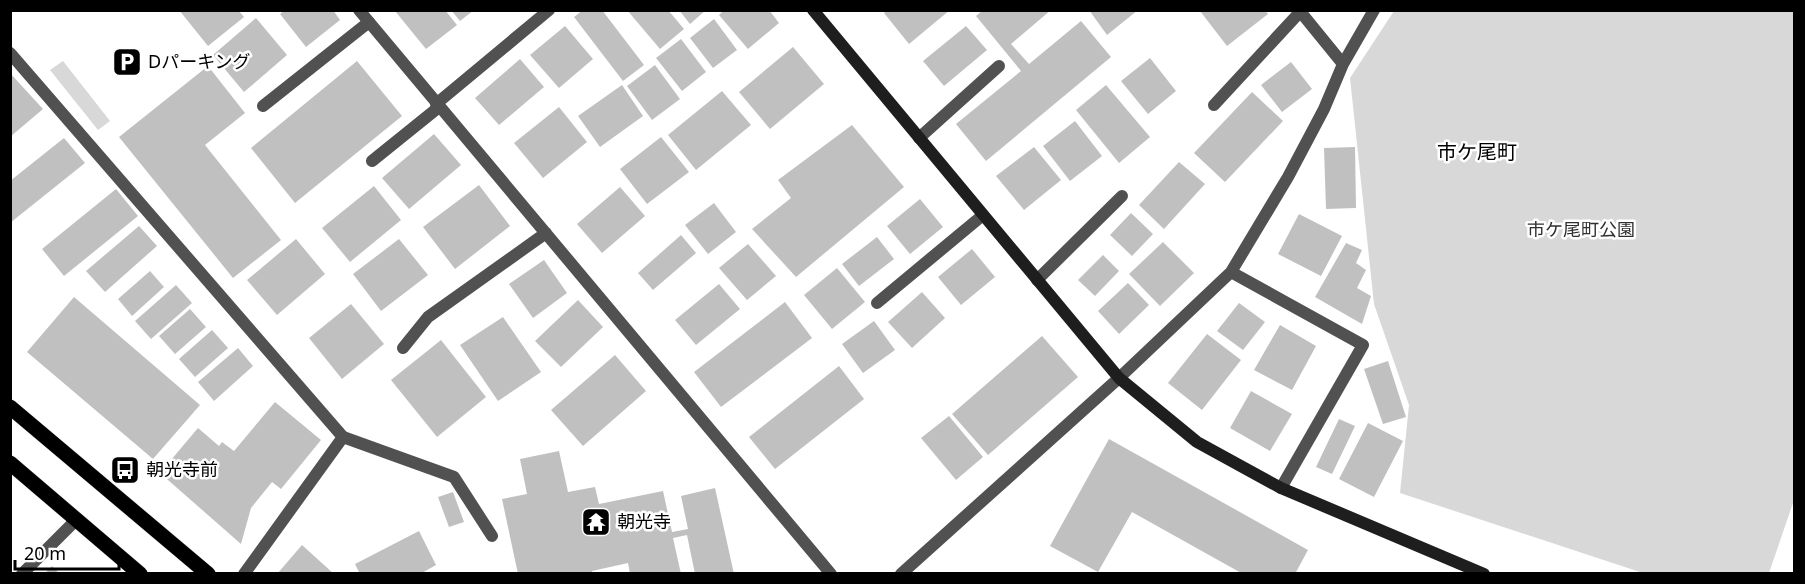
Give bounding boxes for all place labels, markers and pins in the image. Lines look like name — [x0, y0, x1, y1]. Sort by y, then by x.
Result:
parking icon: Dパーキング — [111, 46, 143, 78]
place label: Dパーキング — [148, 49, 251, 73]
bus stop icon: 朝光寺前 — [109, 454, 141, 486]
place label: 朝光寺前 — [146, 457, 218, 481]
temple icon: 朝光寺 — [580, 506, 612, 538]
place label: 朝光寺 — [617, 509, 671, 533]

